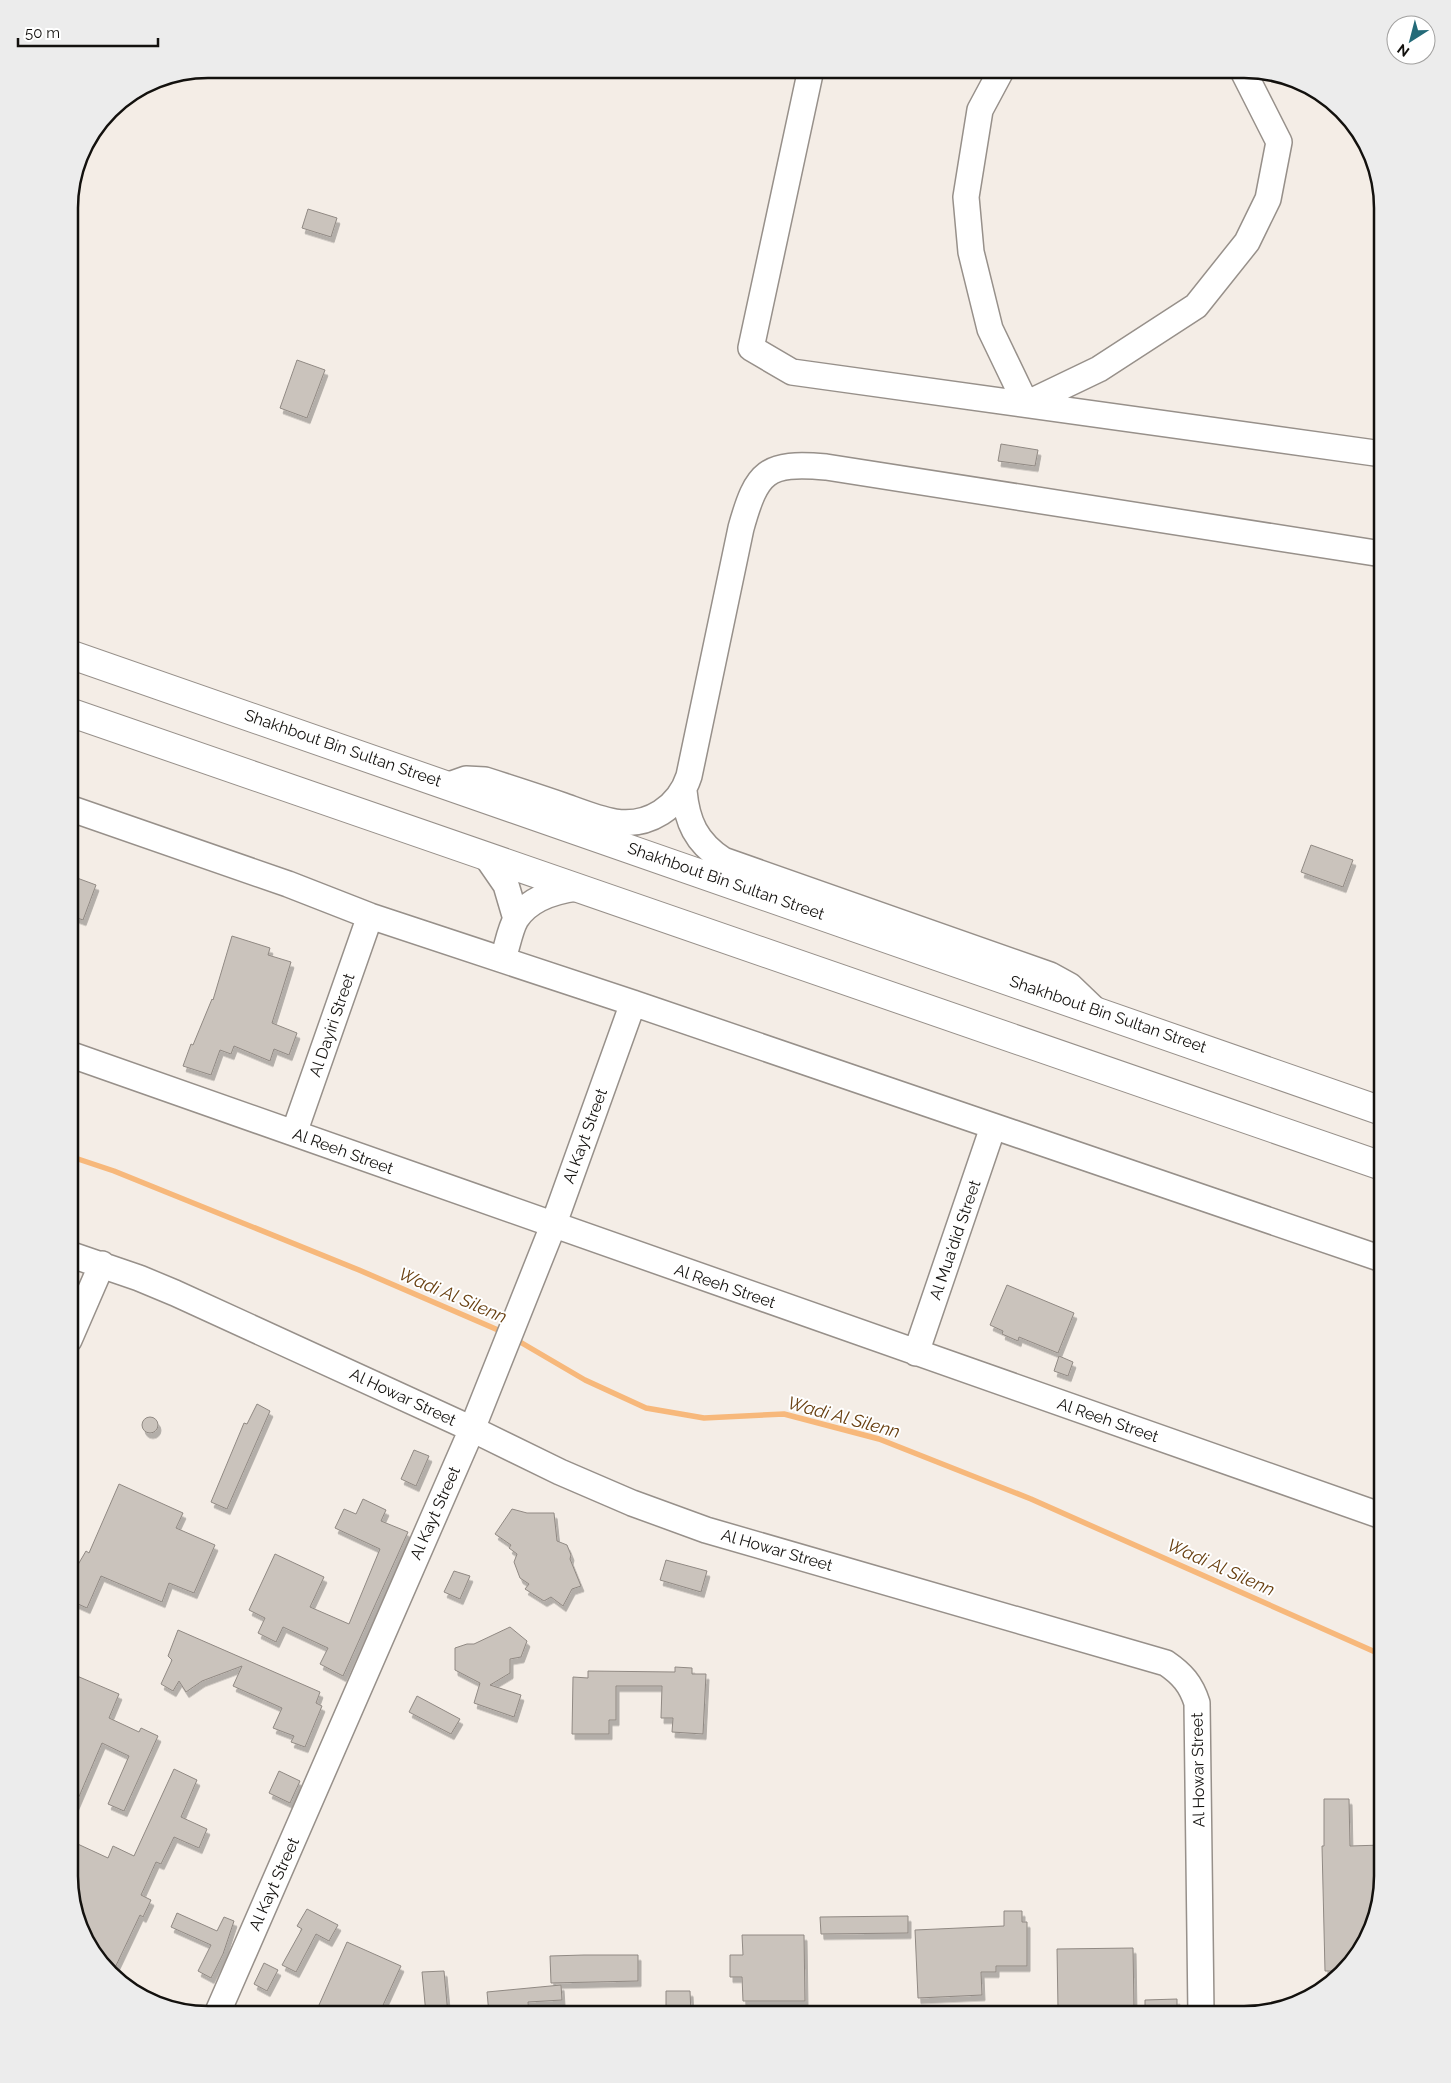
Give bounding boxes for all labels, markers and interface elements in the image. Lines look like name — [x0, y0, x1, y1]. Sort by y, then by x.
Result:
scale bar — [18, 15, 158, 47]
north arrow — [1386, 15, 1436, 65]
text: 50 m — [25, 24, 60, 42]
text: N — [1394, 41, 1412, 60]
street label: Shakhbout Bin Sultan Street — [242, 705, 444, 791]
street label: Shakhbout Bin Sultan Street — [625, 838, 827, 924]
street label: Al Dayiri Street — [305, 970, 359, 1079]
street label: Shakhbout Bin Sultan Street — [1007, 971, 1209, 1057]
street label: Al Kayt Street — [559, 1085, 611, 1186]
street label: Al Reeh Street — [290, 1124, 396, 1178]
street label: Al Mua'did Street — [926, 1177, 985, 1302]
street label: Al Reeh Street — [672, 1260, 779, 1312]
water label: Wadi Al Silenn — [396, 1263, 510, 1327]
street label: Al Howar Street — [347, 1364, 460, 1430]
water label: Wadi Al Silenn — [786, 1392, 902, 1442]
street label: Al Reeh Street — [1055, 1394, 1162, 1446]
street label: Al Kayt Street — [406, 1463, 464, 1563]
street label: Al Howar Street — [719, 1525, 835, 1575]
water label: Wadi Al Silenn — [1164, 1534, 1278, 1600]
street label: Al Howar Street — [1187, 1712, 1209, 1828]
street label: Al Kayt Street — [245, 1834, 303, 1934]

